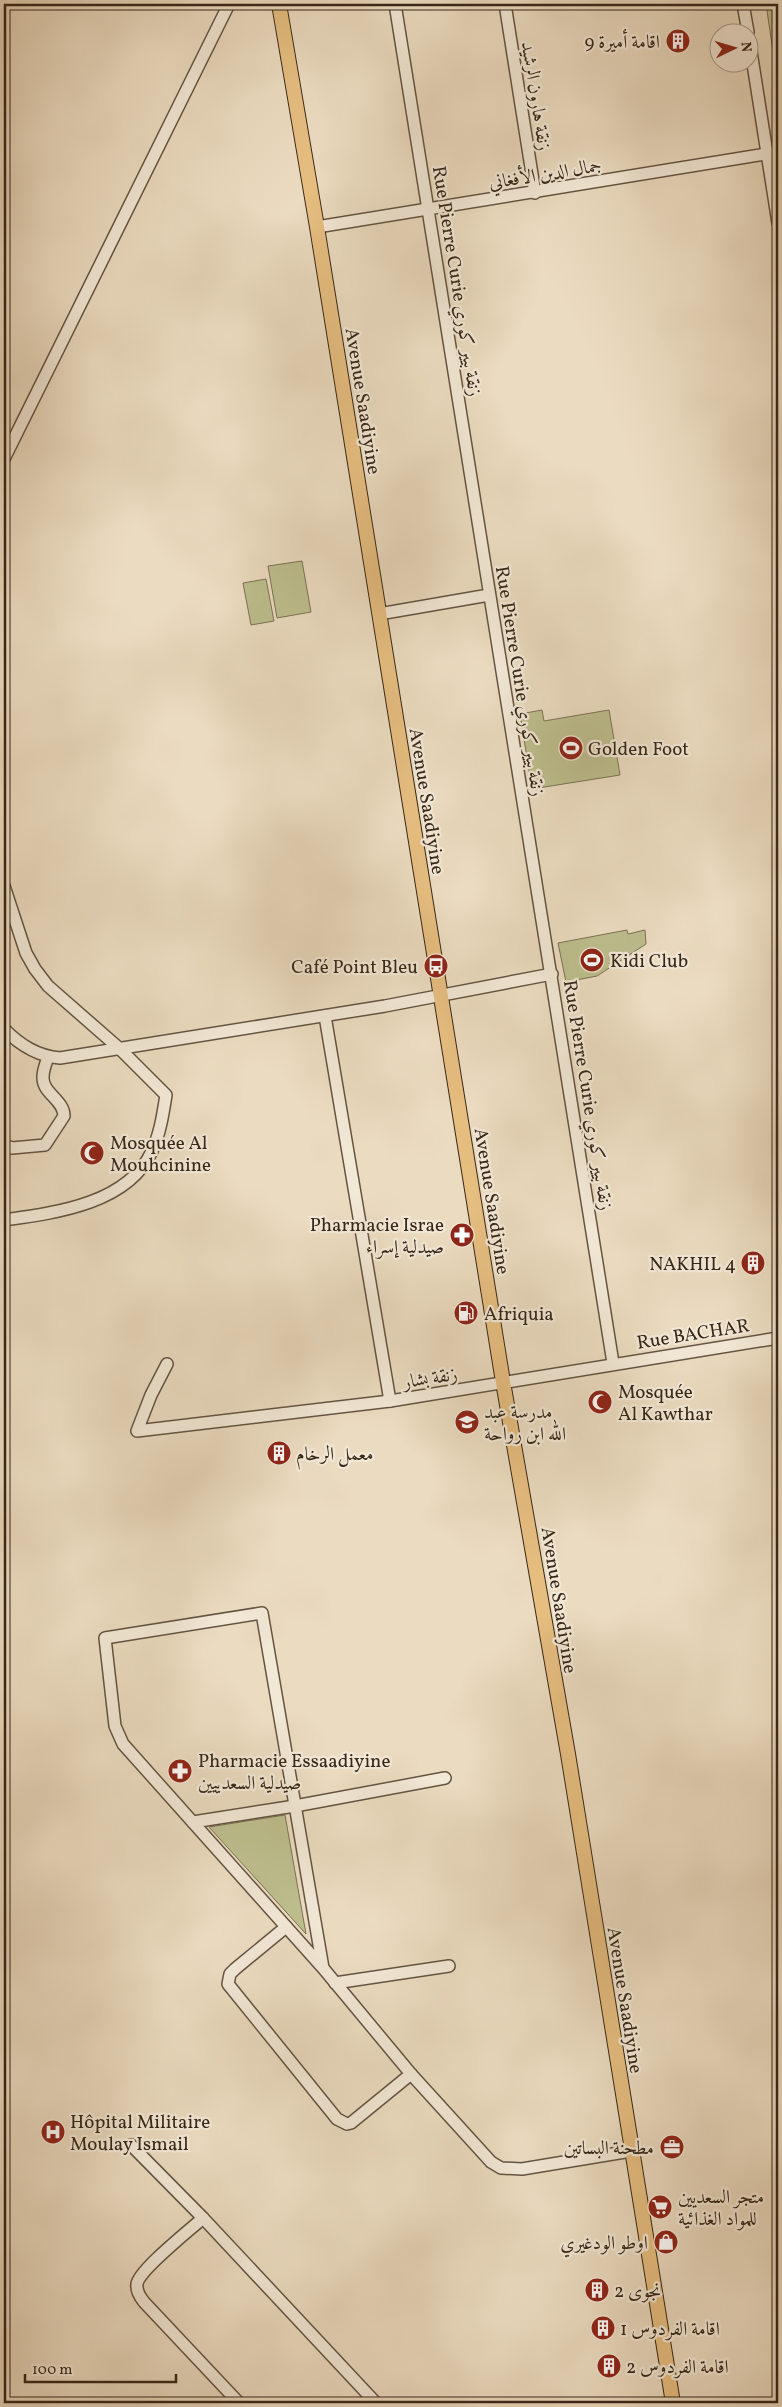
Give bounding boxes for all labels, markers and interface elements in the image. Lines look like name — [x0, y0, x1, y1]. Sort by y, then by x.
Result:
north arrow — [710, 22, 760, 72]
building icon: اقامة أميرة 9 — [665, 28, 691, 54]
place label: اقامة أميرة 9 — [585, 29, 660, 56]
street label: زنقة هارون الرشيد — [514, 40, 556, 153]
text: N — [736, 41, 755, 53]
street label: جمال الدين الأفغاني — [487, 151, 604, 198]
street label: Rue Pierre Curie زنقة بيير كوري — [424, 164, 487, 399]
street label: Avenue Saadiyine — [338, 326, 386, 477]
street label: Rue Pierre Curie زنقة بيير كوري — [487, 564, 550, 799]
street label: Avenue Saadiyine — [402, 726, 450, 877]
sports icon: Golden Foot — [558, 735, 584, 761]
place label: Golden Foot — [588, 737, 689, 763]
sports icon: Kidi Club — [579, 947, 605, 973]
place label: Kidi Club — [610, 949, 688, 975]
bus stop icon: Café Point Bleu — [423, 953, 449, 979]
place label: Café Point Bleu — [291, 955, 418, 981]
street label: Rue Pierre Curie زنقة بيير كوري — [555, 978, 618, 1213]
street label: Avenue Saadiyine — [467, 1126, 515, 1277]
place label: Mosquée Al Mouhcinine — [110, 1131, 211, 1179]
mosque icon: Mosquée Al Mouhcinine — [79, 1140, 105, 1166]
place label: Pharmacie Israe صيدلية إسراء — [310, 1213, 444, 1261]
pharmacy icon: Pharmacie Israe صيدلية إسراء — [449, 1222, 475, 1248]
building icon: NAKHIL 4 — [740, 1250, 766, 1276]
place label: NAKHIL 4 — [649, 1252, 736, 1278]
fuel station icon: Afriquia — [453, 1300, 479, 1326]
place label: Afriquia — [484, 1302, 554, 1328]
street label: Rue BACHAR — [635, 1313, 752, 1357]
street label: زنقة بشار — [399, 1362, 459, 1396]
place label: Mosquée Al Kawthar — [618, 1380, 713, 1428]
mosque icon: Mosquée Al Kawthar — [587, 1389, 613, 1415]
place label: مدرسة عبد الله ابن رواحة — [484, 1400, 566, 1448]
school or university icon: مدرسة عبد الله ابن رواحة — [454, 1409, 480, 1435]
building icon: معمل الرخام — [266, 1440, 292, 1466]
place label: معمل الرخام — [296, 1442, 373, 1470]
street label: Avenue Saadiyine — [534, 1525, 582, 1676]
place label: Pharmacie Essaadiyine صيدلية السعدييين — [198, 1749, 390, 1797]
pharmacy icon: Pharmacie Essaadiyine صيدلية السعدييين — [167, 1758, 193, 1784]
street label: Avenue Saadiyine — [600, 1925, 648, 2076]
place label: Hôpital Militaire Moulay Ismail — [70, 2110, 210, 2158]
hospital icon: Hôpital Militaire Moulay Ismail — [40, 2119, 66, 2145]
office icon: مطحنة البساتين — [659, 2134, 685, 2160]
place label: مطحنة البساتين — [564, 2136, 654, 2162]
place label: متجر السعديين للمواد الغذائية — [678, 2185, 764, 2233]
supermarket icon: متجر السعديين للمواد الغذائية — [647, 2194, 673, 2220]
shop icon: اوطو الودغيري — [653, 2229, 679, 2255]
place label: اوطو الودغيري — [560, 2231, 648, 2258]
building icon: نجوى 2 — [584, 2277, 610, 2303]
place label: نجوى 2 — [614, 2279, 661, 2305]
building icon: اقامة الفردوس 1 — [590, 2315, 616, 2341]
place label: اقامة الفردوس 1 — [620, 2317, 720, 2343]
scale bar — [25, 2352, 176, 2384]
building icon: اقامة الفردوس 2 — [596, 2353, 622, 2379]
place label: اقامة الفردوس 2 — [626, 2355, 729, 2381]
text: 100 m — [32, 2360, 72, 2381]

